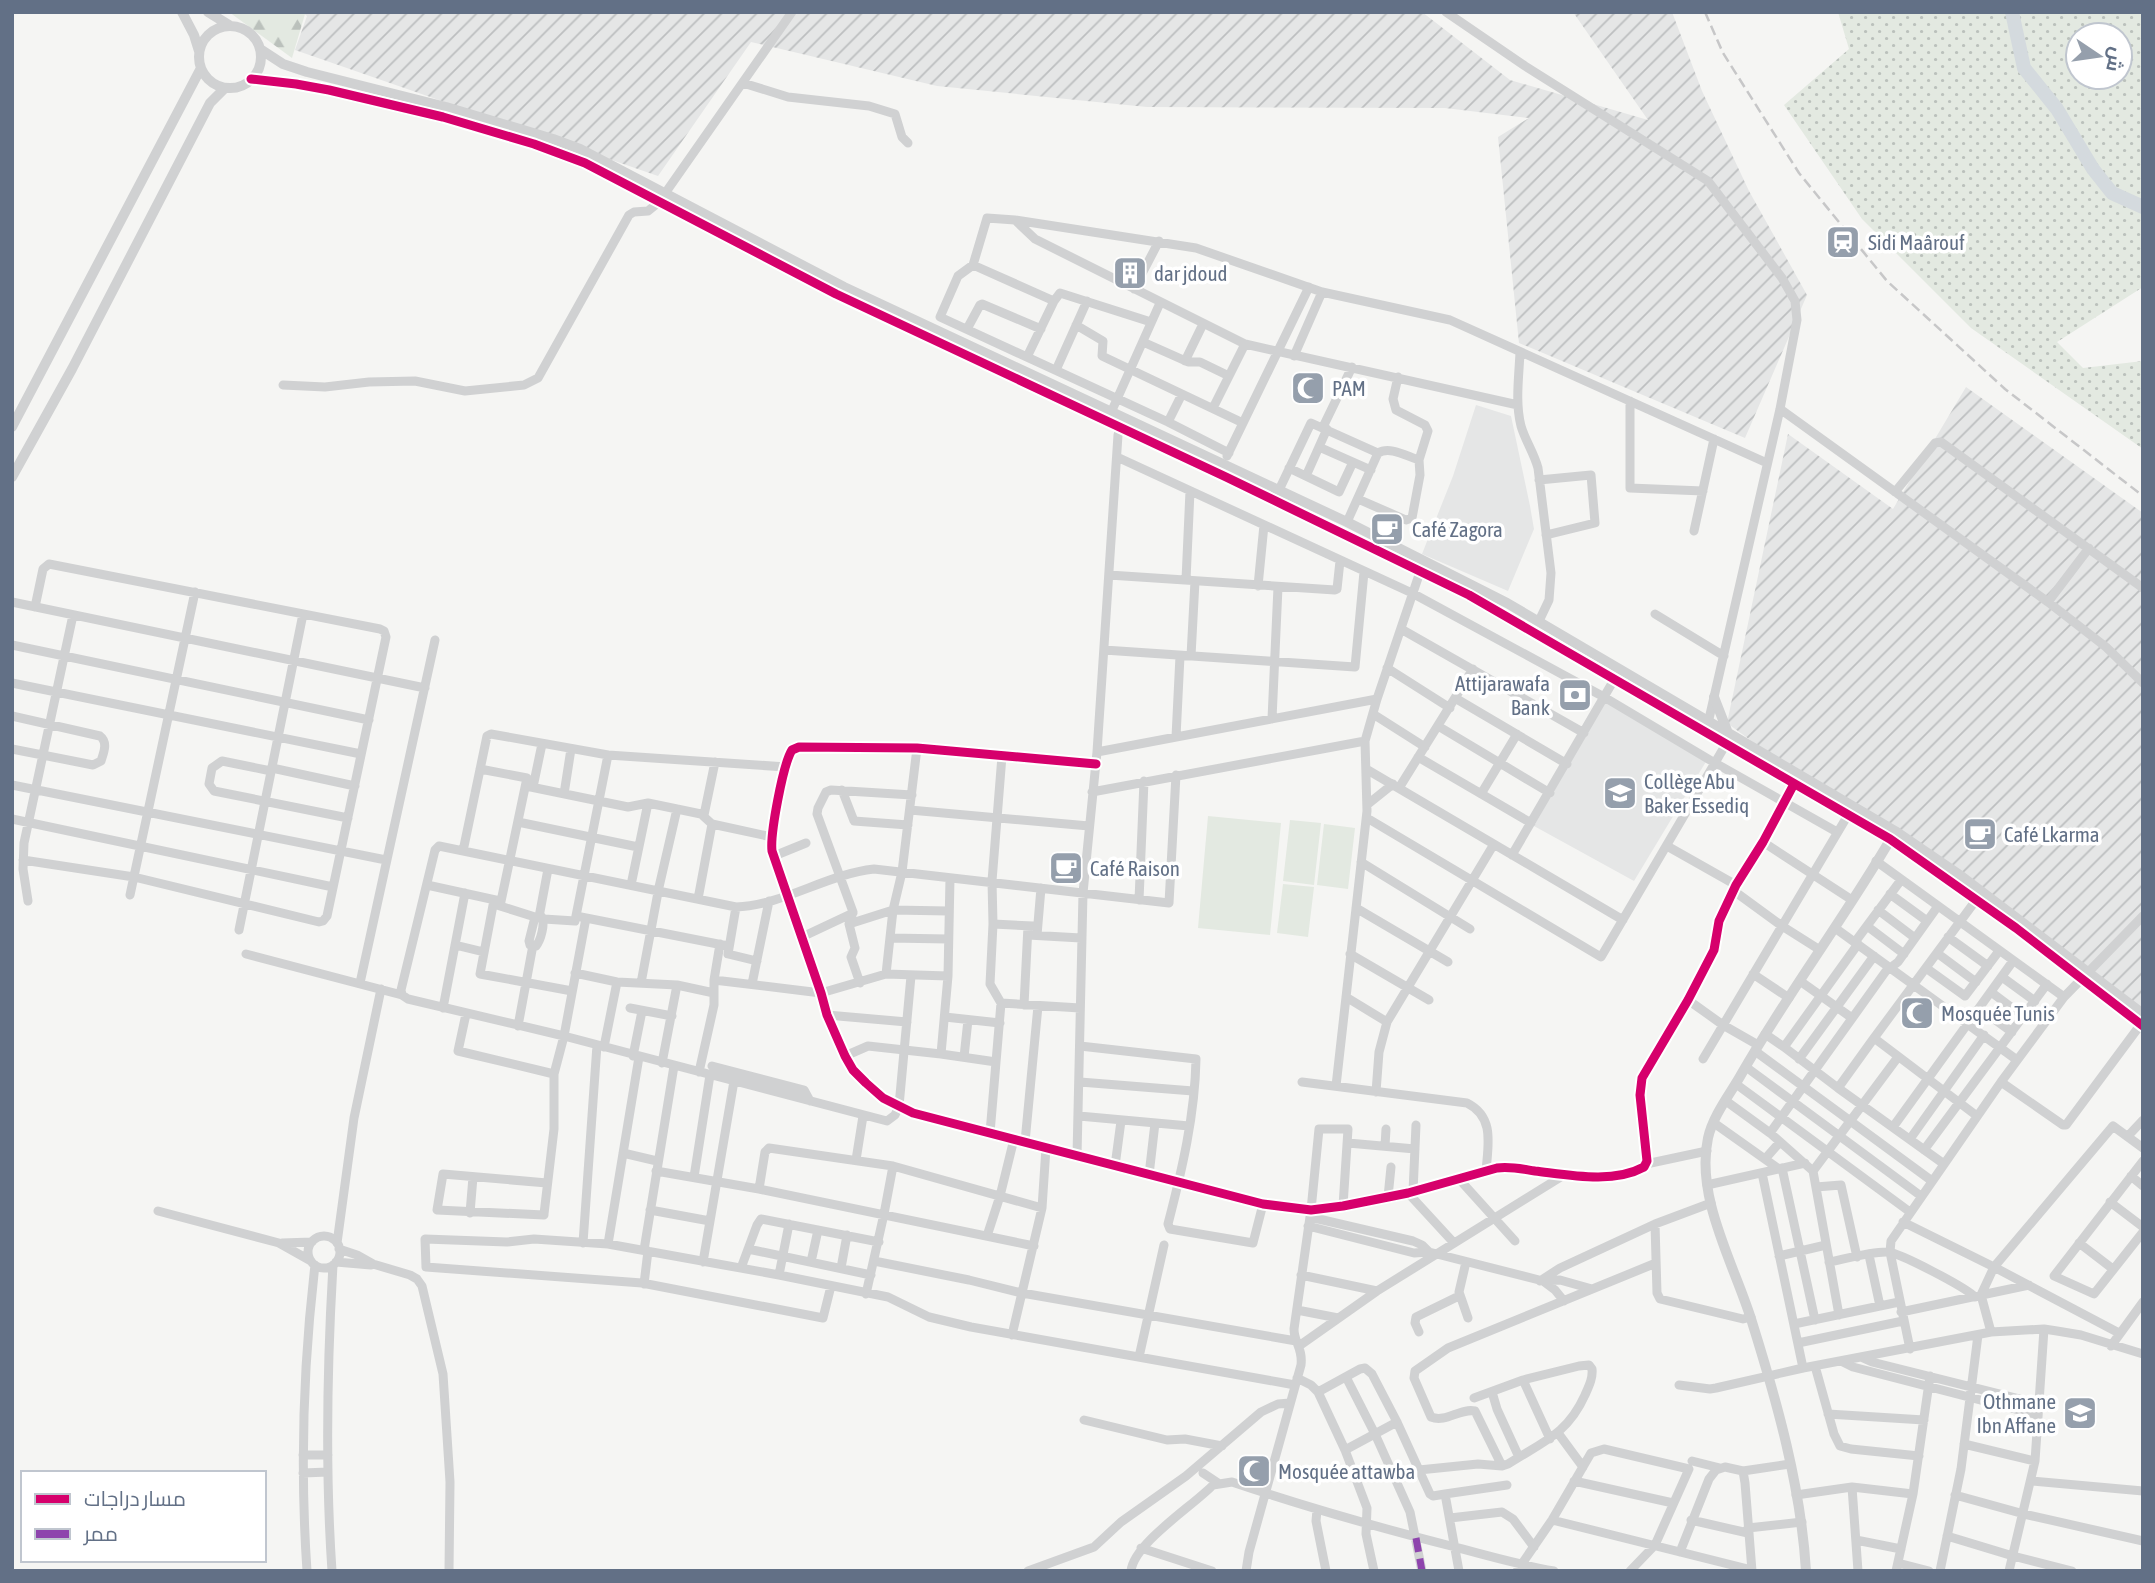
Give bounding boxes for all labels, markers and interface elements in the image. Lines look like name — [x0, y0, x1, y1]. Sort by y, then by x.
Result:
north arrow — [2064, 21, 2134, 91]
text: ش — [2101, 45, 2129, 74]
station icon: Sidi Maârouf — [1824, 223, 1862, 261]
place label: Sidi Maârouf — [1868, 230, 1965, 254]
building icon: dar jdoud — [1111, 254, 1149, 292]
place label: dar jdoud — [1154, 261, 1228, 285]
mosque icon: PAM — [1289, 369, 1327, 407]
place label: PAM — [1332, 376, 1366, 400]
cafe icon: Café Zagora — [1368, 510, 1406, 548]
place label: Café Zagora — [1412, 517, 1503, 541]
place label: Attijarawafa Bank — [1455, 671, 1550, 719]
bank icon: Attijarawafa Bank — [1556, 676, 1594, 714]
place label: Collège Abu Baker Essediq — [1644, 769, 1749, 817]
school or university icon: Collège Abu Baker Essediq — [1601, 774, 1639, 812]
cafe icon: Café Lkarma — [1961, 815, 1999, 853]
place label: Café Lkarma — [2004, 822, 2100, 846]
cafe icon: Café Raison — [1047, 849, 1085, 887]
place label: Café Raison — [1090, 856, 1180, 880]
mosque icon: Mosquée Tunis — [1898, 994, 1936, 1032]
place label: Mosquée Tunis — [1941, 1001, 2055, 1025]
place label: Othmane Ibn Affane — [1976, 1389, 2056, 1437]
school or university icon: Othmane Ibn Affane — [2061, 1394, 2099, 1432]
mosque icon: Mosquée attawba — [1235, 1452, 1273, 1490]
place label: Mosquée attawba — [1278, 1459, 1415, 1483]
legend — [21, 1471, 266, 1562]
text: مسار دراجات — [84, 1486, 186, 1511]
text: ممر — [83, 1521, 118, 1546]

